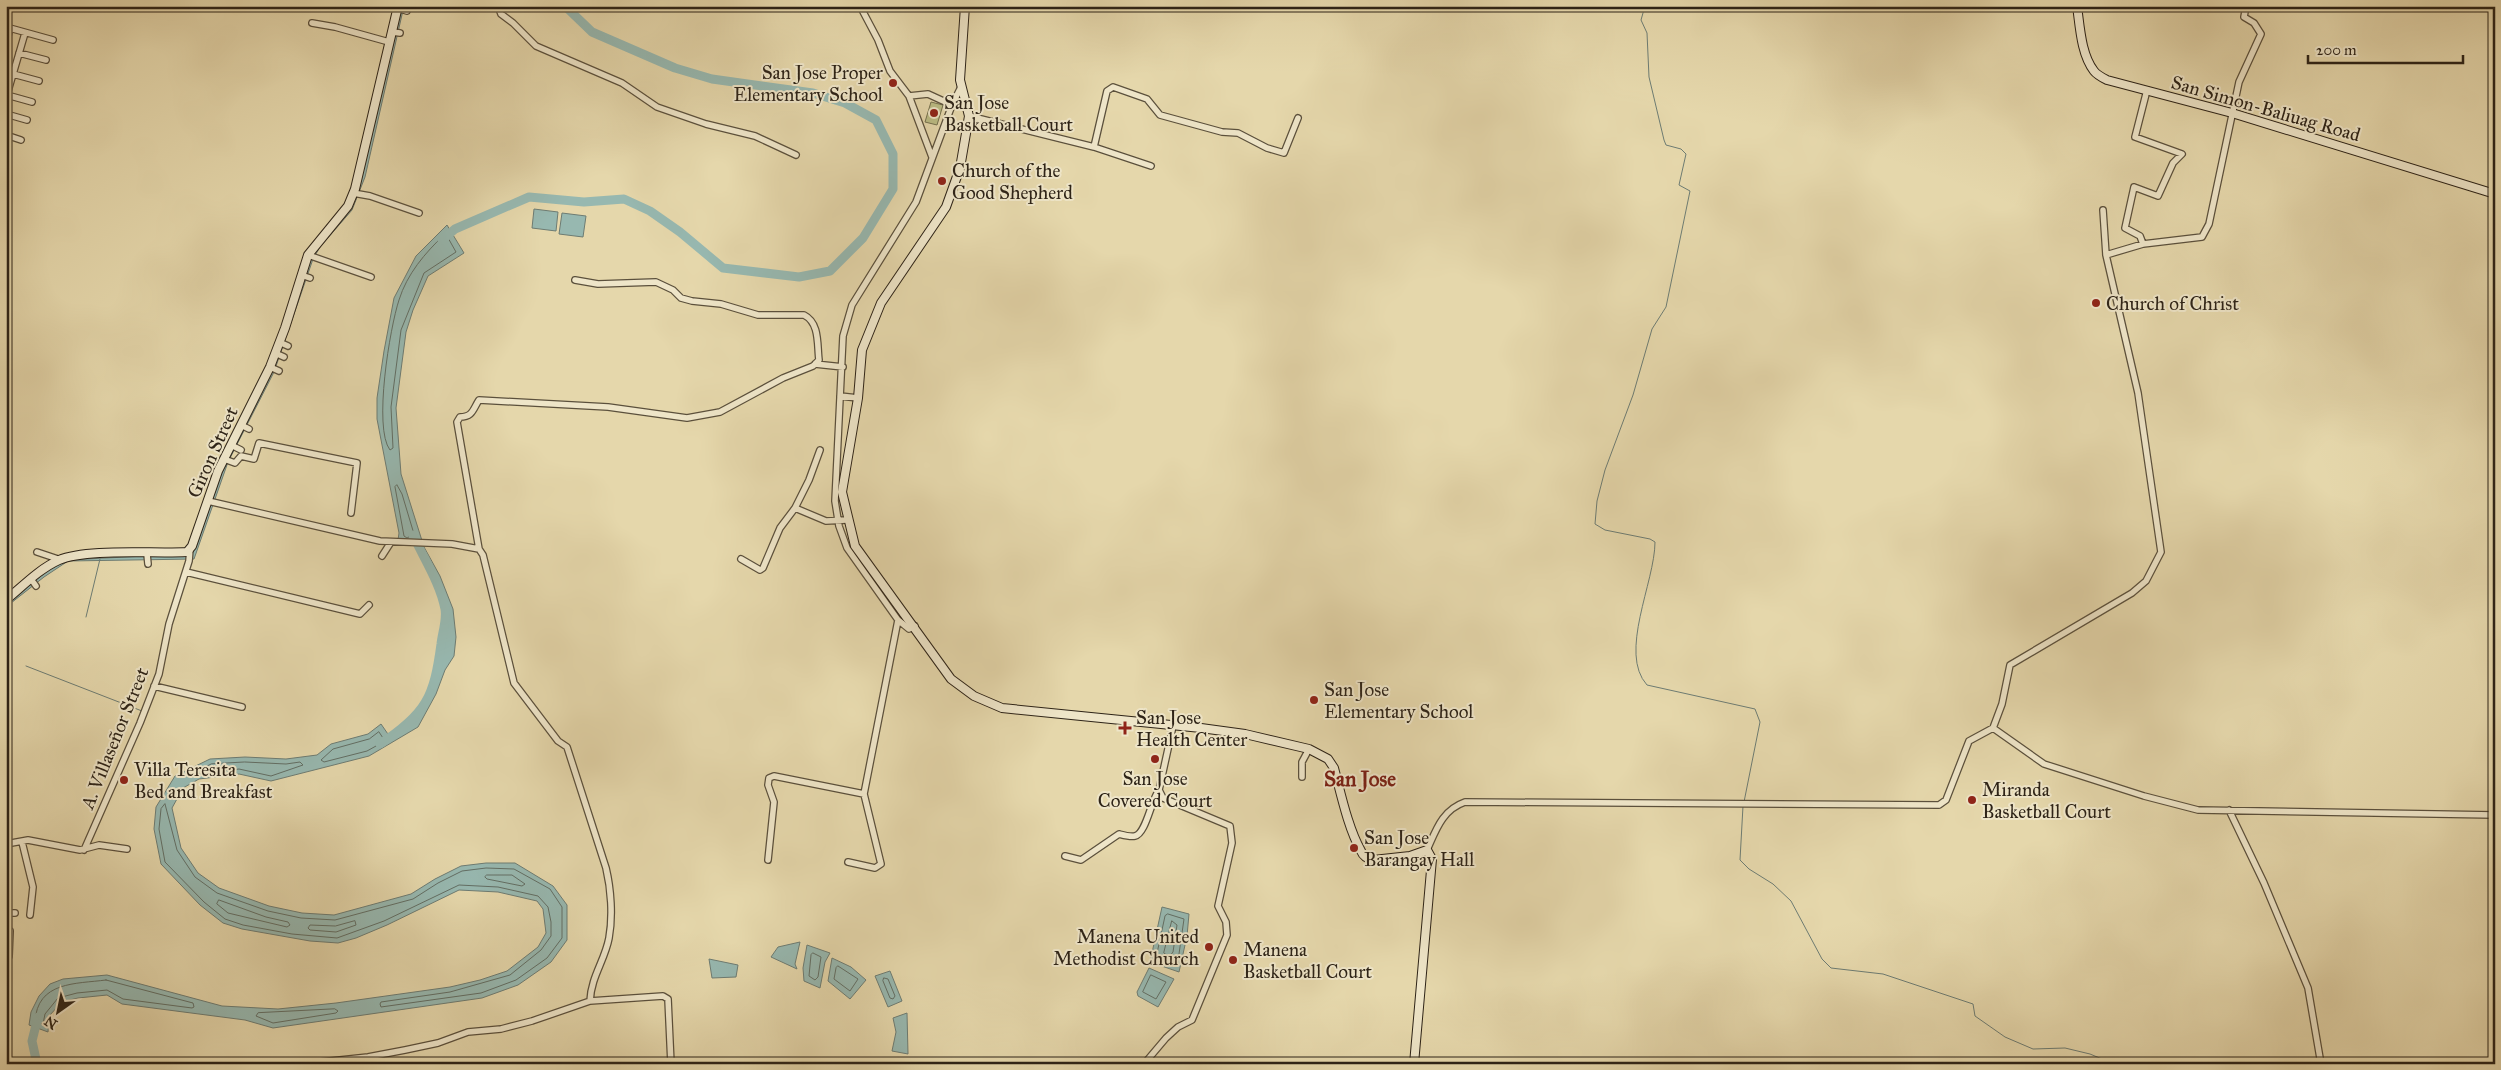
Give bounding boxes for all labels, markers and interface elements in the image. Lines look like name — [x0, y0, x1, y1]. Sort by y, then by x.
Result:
scale bar — [2308, 32, 2464, 64]
text: 200 m — [2316, 41, 2357, 59]
place label: San Jose Proper Elementary School — [734, 61, 884, 106]
street label: San Simon-Baliuag Road — [2168, 70, 2363, 148]
marker: San Jose Proper Elementary School — [887, 77, 899, 89]
place label: San Jose Basketball Court — [944, 91, 1073, 136]
marker: San Jose Basketball Court — [928, 107, 940, 119]
place label: Church of the Good Shepherd — [952, 159, 1073, 204]
marker: Church of the Good Shepherd — [936, 175, 948, 187]
place label: Church of Christ — [2106, 292, 2239, 315]
marker: Church of Christ — [2090, 297, 2102, 309]
street label: Giron Street — [182, 403, 243, 501]
street label: A. Villaseñor Street — [75, 664, 153, 813]
place label: San Jose Elementary School — [1324, 678, 1474, 723]
marker: San Jose Elementary School — [1308, 694, 1320, 706]
place label: San Jose Health Center — [1136, 706, 1248, 751]
marker: San Jose Health Center — [1118, 721, 1132, 735]
marker: San Jose Covered Court — [1149, 753, 1161, 765]
place label: Villa Teresita Bed and Breakfast — [133, 758, 273, 803]
district label: San Jose — [1324, 766, 1396, 793]
place label: San Jose Covered Court — [1098, 767, 1213, 812]
marker: Villa Teresita Bed and Breakfast — [118, 774, 130, 786]
place label: Miranda Basketball Court — [1982, 778, 2111, 823]
marker: Miranda Basketball Court — [1966, 794, 1978, 806]
place label: San Jose Barangay Hall — [1364, 826, 1475, 872]
marker: San Jose Barangay Hall — [1348, 842, 1360, 854]
place label: Manena United Methodist Church — [1053, 925, 1199, 970]
place label: Manena Basketball Court — [1243, 938, 1372, 983]
marker: Manena United Methodist Church — [1203, 941, 1215, 953]
marker: Manena Basketball Court — [1227, 954, 1239, 966]
north arrow — [32, 988, 82, 1038]
text: N — [41, 1012, 61, 1033]

